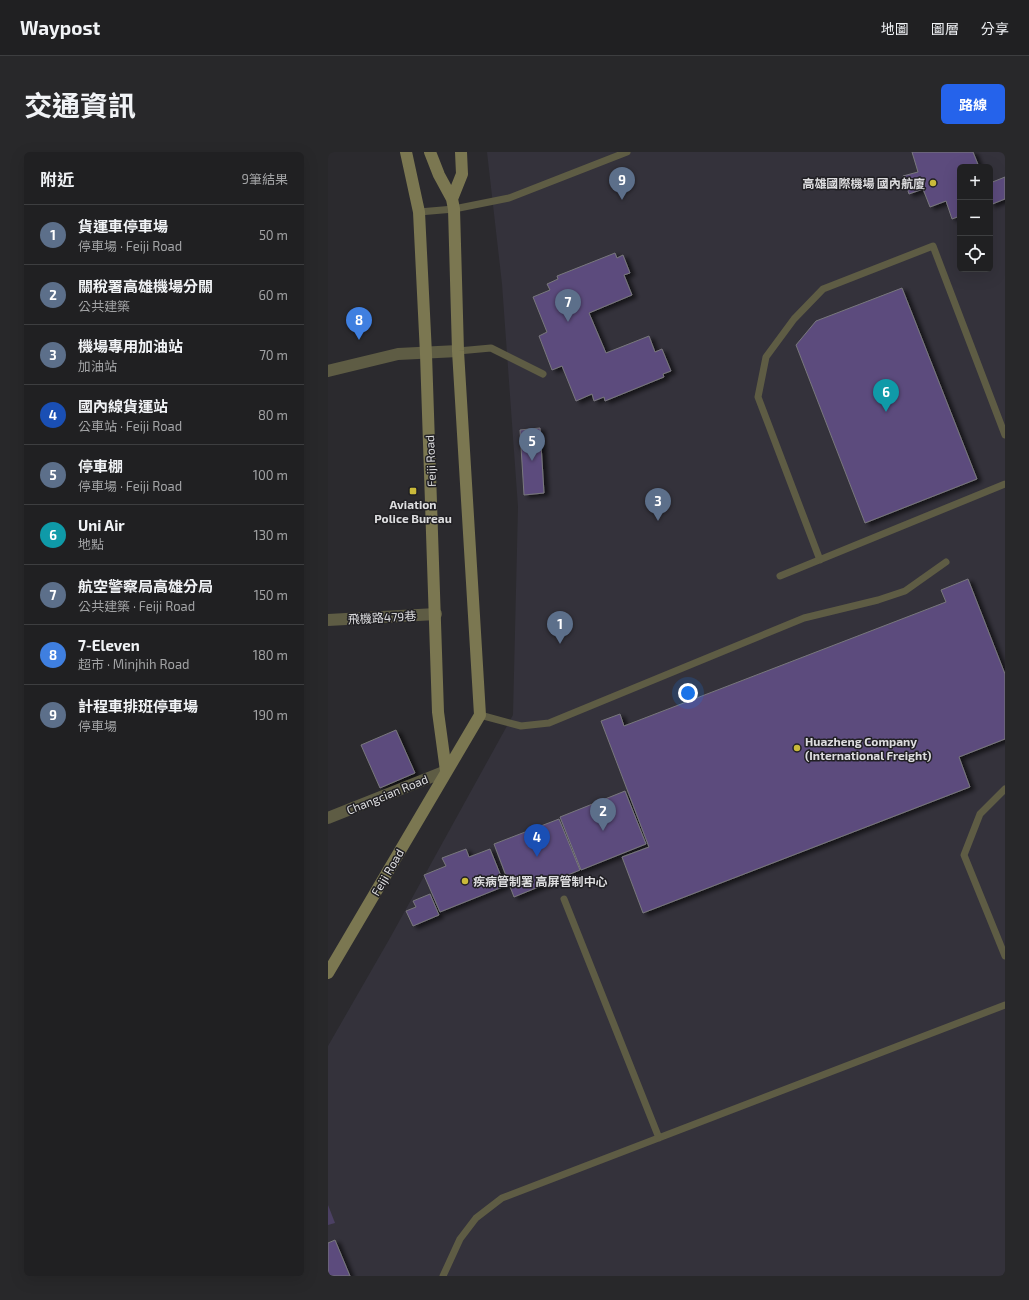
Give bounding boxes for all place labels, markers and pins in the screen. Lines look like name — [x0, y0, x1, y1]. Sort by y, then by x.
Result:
pin: 9 — [609, 167, 635, 200]
place label: 高雄國際機場 國內航廈 — [802, 176, 925, 190]
marker: 高雄國際機場 國內航廈 — [928, 178, 938, 188]
pin: 7 — [555, 289, 581, 322]
pin: 8 — [346, 307, 372, 340]
pin: 6 — [873, 379, 899, 412]
pin: 5 — [519, 428, 545, 461]
marker: Aviation Police Bureau — [408, 486, 418, 496]
pin: 3 — [645, 488, 671, 521]
place label: Aviation Police Bureau — [374, 497, 452, 525]
pin: 1 — [547, 611, 573, 644]
place label: Huazheng Company (International Freight) — [805, 734, 931, 762]
marker: Huazheng Company (International Freight) — [792, 743, 802, 753]
pin: 2 — [590, 798, 616, 831]
pin: 4 — [524, 824, 550, 857]
place label: 疾病管制署 高屏管制中心 — [473, 874, 608, 888]
marker: 疾病管制署 高屏管制中心 — [460, 876, 470, 886]

